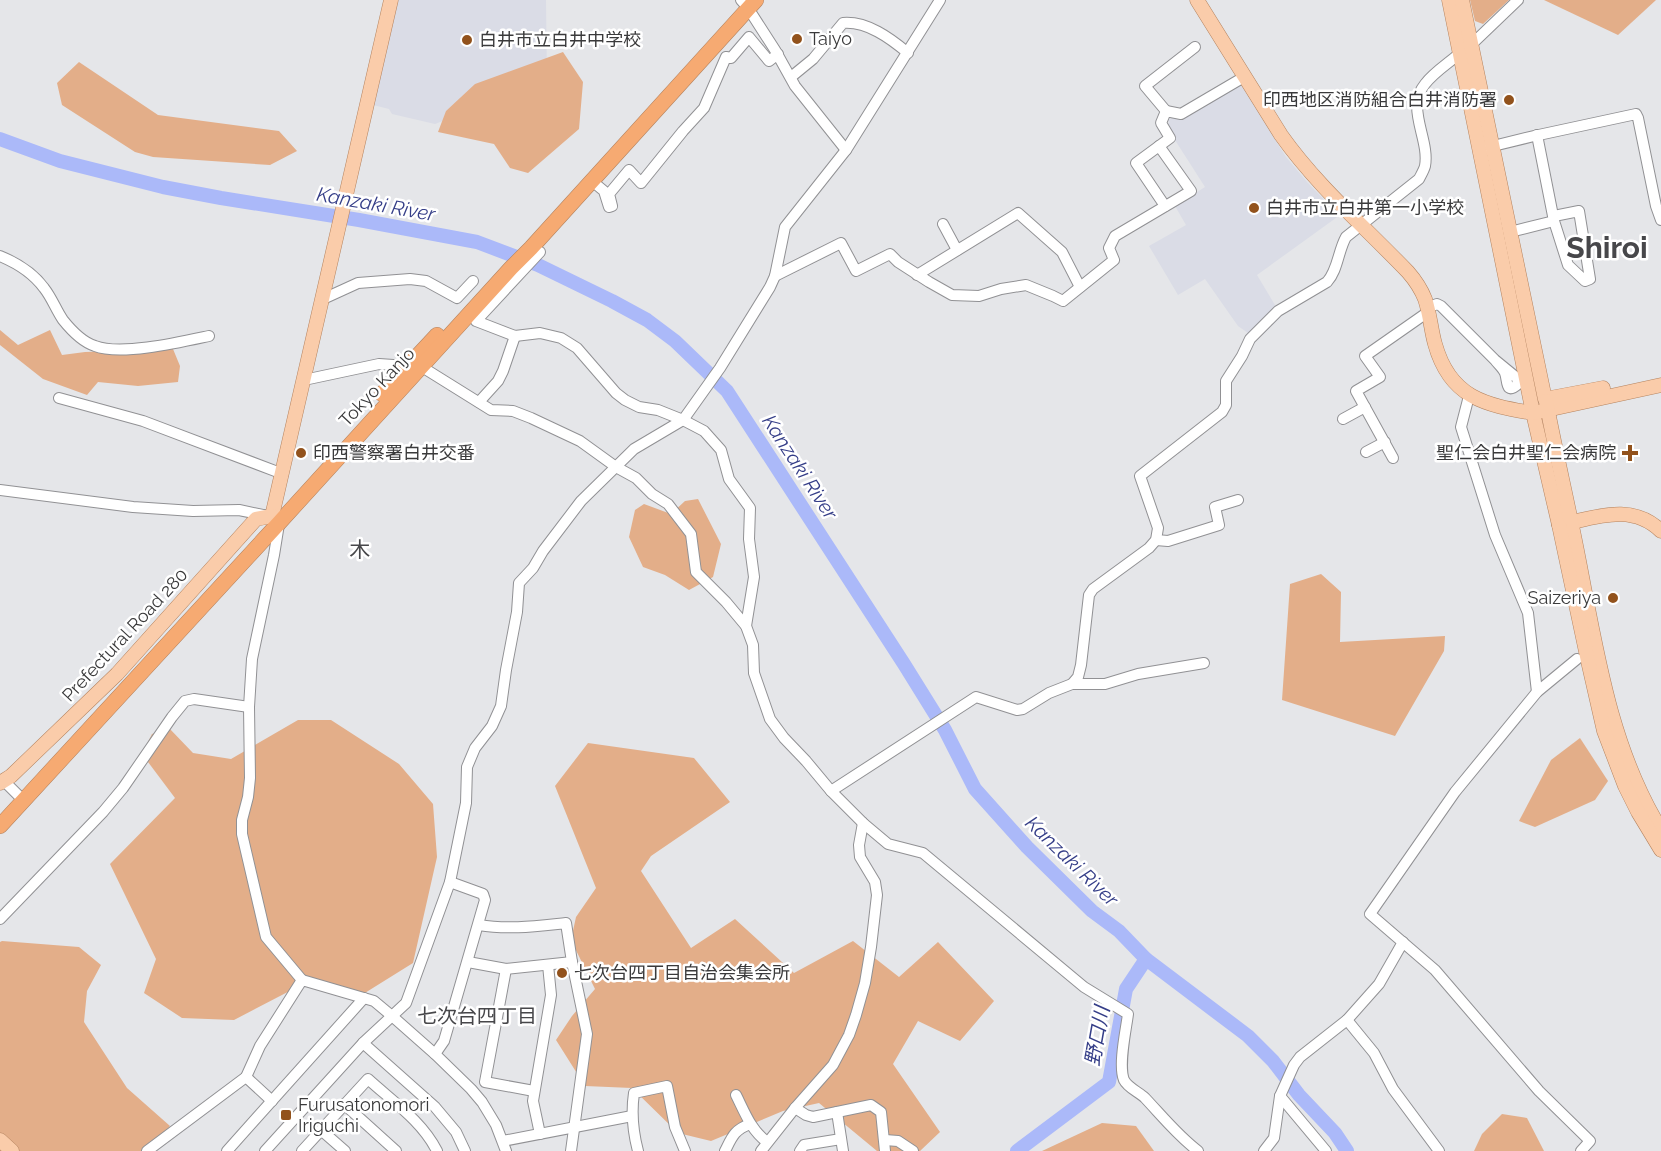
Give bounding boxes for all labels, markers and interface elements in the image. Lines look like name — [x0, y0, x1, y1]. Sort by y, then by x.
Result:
place label: Taiyo — [809, 28, 852, 49]
place label: 白井市立白井中学校 — [479, 29, 641, 50]
marker: Taiyo — [790, 32, 804, 46]
marker: 白井市立白井中学校 — [460, 33, 474, 47]
place label: 印西地区消防組合白井消防署 — [1263, 89, 1497, 110]
marker: 印西地区消防組合白井消防署 — [1502, 93, 1516, 107]
water label: Kanzaki River — [315, 182, 438, 226]
place label: 白井市立白井第一小学校 — [1266, 197, 1464, 218]
marker: 白井市立白井第一小学校 — [1247, 201, 1261, 215]
district label: Shiroi — [1566, 230, 1648, 265]
street label: Tokyo Kanjo — [335, 343, 419, 431]
water label: Kanzaki River — [757, 410, 843, 525]
place label: 印西警察署白井交番 — [313, 442, 475, 463]
place label: 聖仁会白井聖仁会病院 — [1436, 442, 1616, 463]
marker: 聖仁会白井聖仁会病院 — [1621, 444, 1639, 462]
marker: 印西警察署白井交番 — [294, 446, 308, 460]
district label: 木 — [350, 537, 371, 562]
street label: Prefectural Road 280 — [57, 564, 192, 706]
place label: Saizeriya — [1528, 587, 1601, 608]
marker: Saizeriya — [1606, 591, 1620, 605]
water label: Kanzaki River — [1021, 811, 1124, 912]
place label: 七次台四丁目自治会集会所 — [574, 962, 790, 983]
marker: 七次台四丁目自治会集会所 — [555, 966, 569, 980]
water label: 野口川 — [1080, 1002, 1114, 1068]
district label: 七次台四丁目 — [417, 1004, 537, 1028]
place label: Furusatonomori Iriguchi — [298, 1094, 429, 1136]
marker: Furusatonomori Iriguchi — [279, 1108, 293, 1122]

